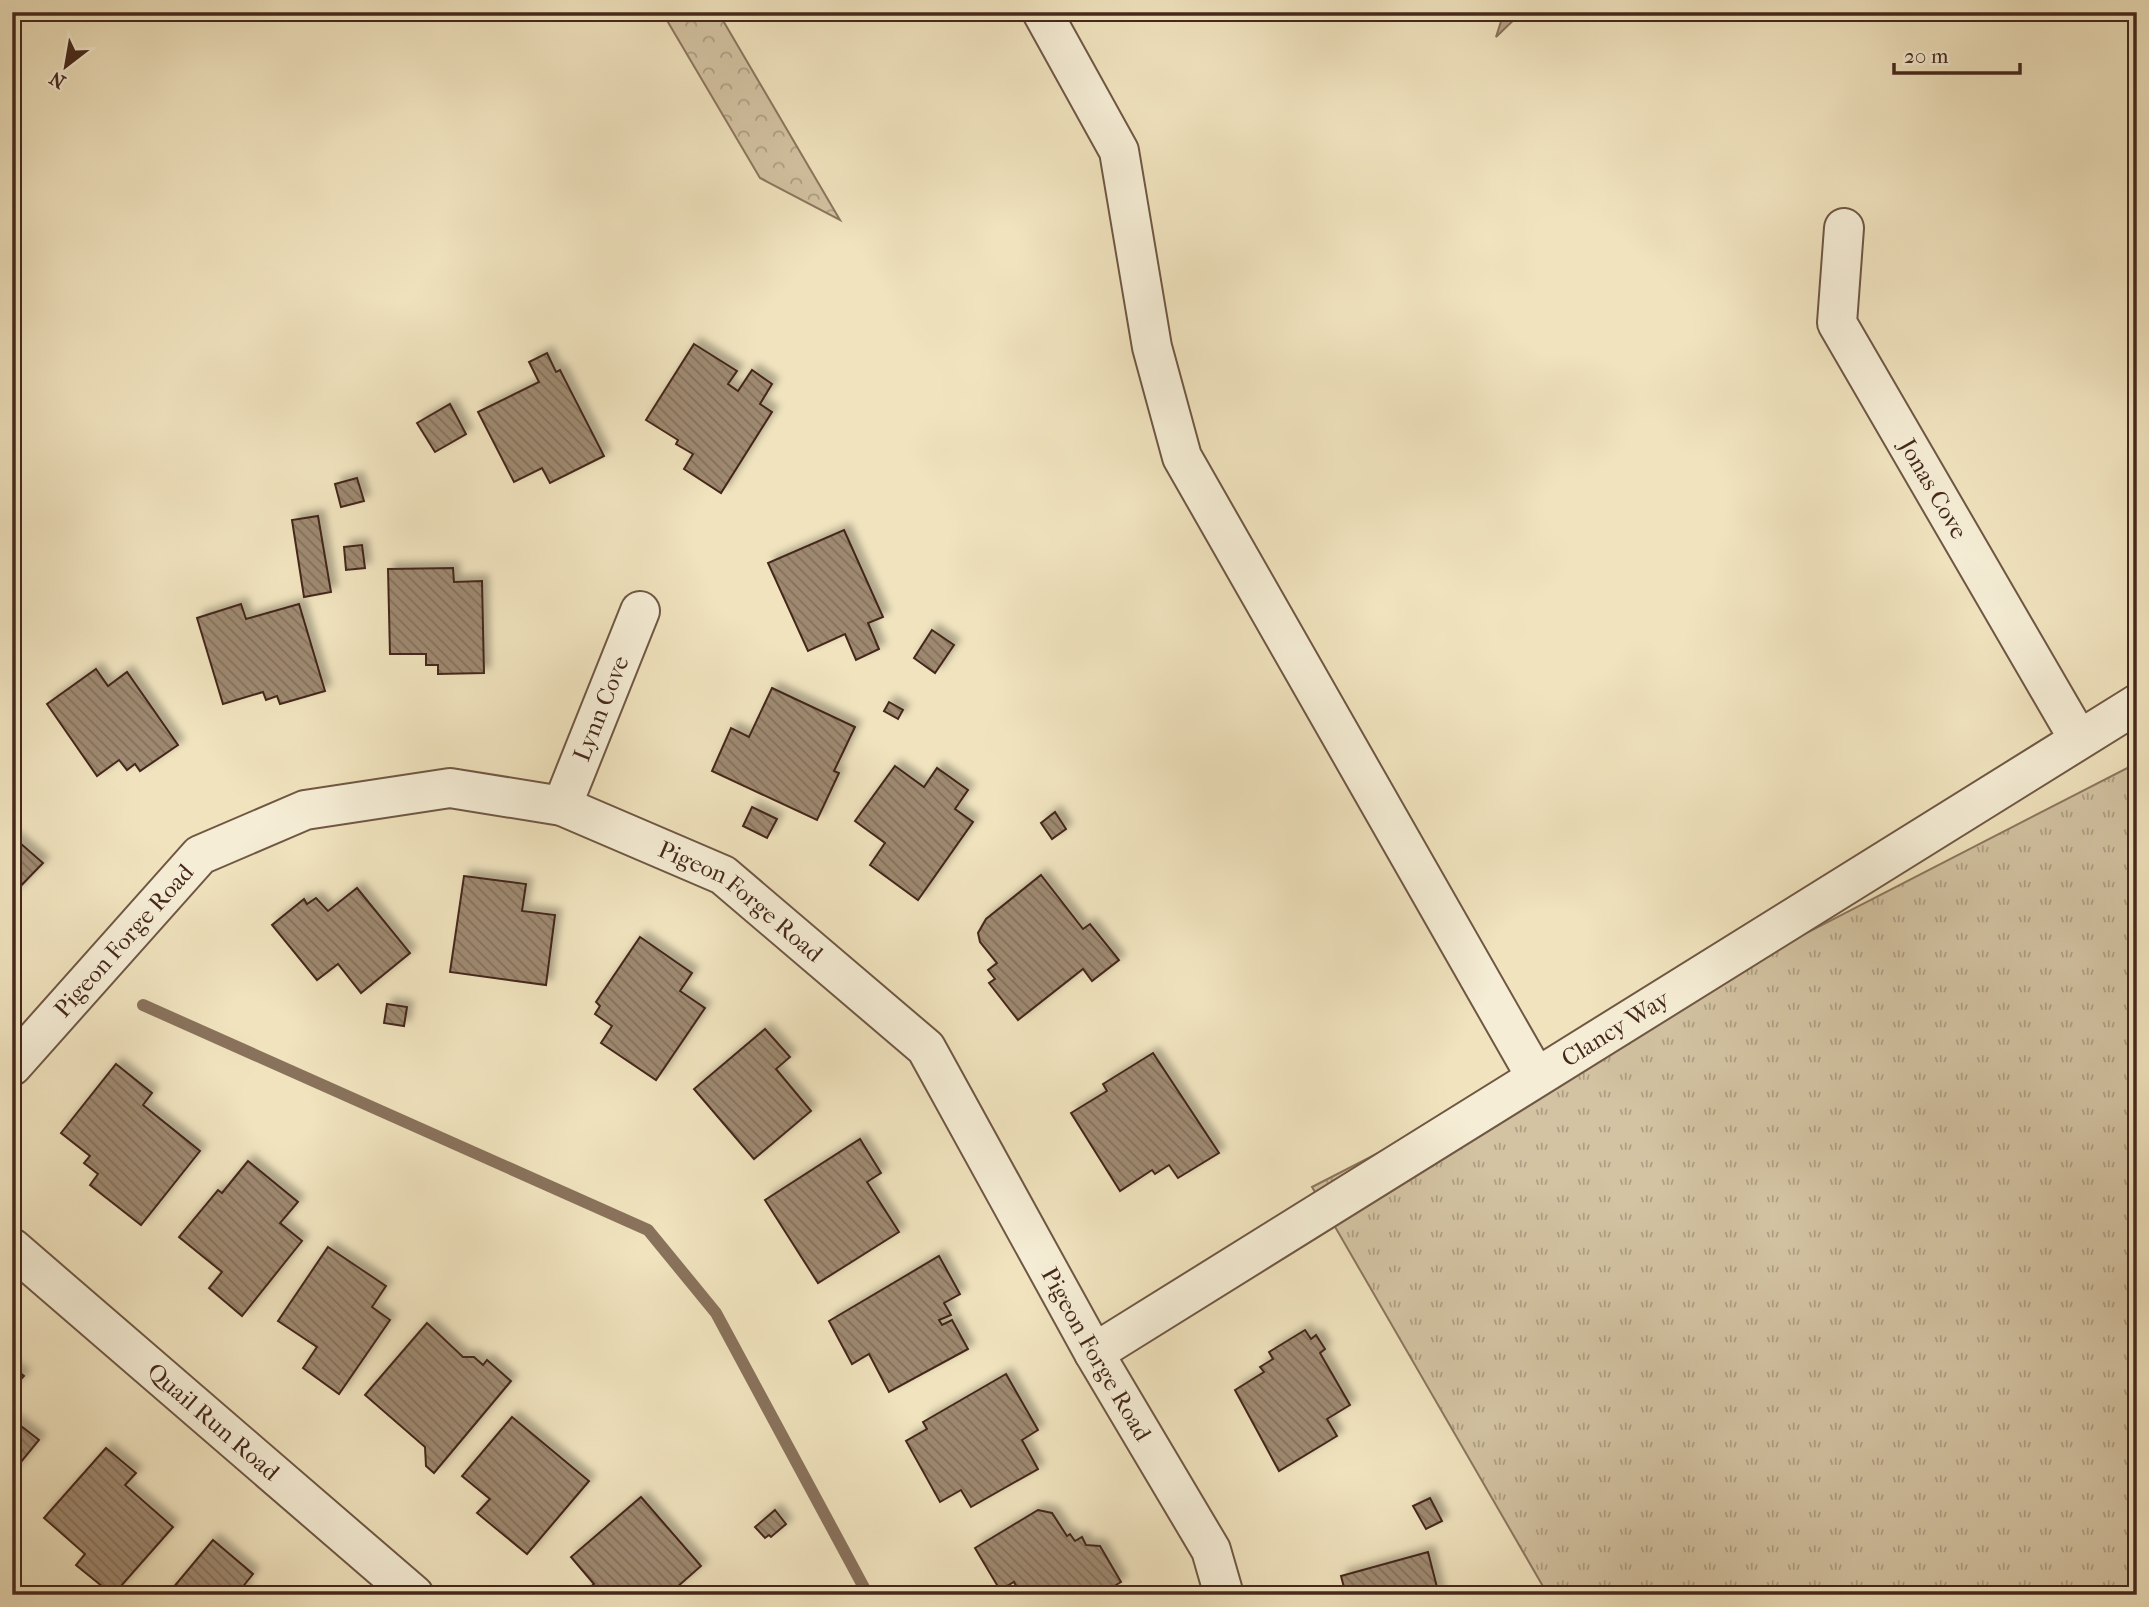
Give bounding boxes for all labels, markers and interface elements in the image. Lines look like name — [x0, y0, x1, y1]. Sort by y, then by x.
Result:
north arrow — [32, 32, 102, 102]
scale bar — [1894, 32, 2020, 76]
text: 20 m — [1904, 44, 1949, 68]
text: N — [45, 66, 70, 93]
street label: Jonas Cove — [1892, 432, 1973, 544]
street label: Lynn Cove — [567, 652, 635, 765]
street label: Pigeon Forge Road — [654, 835, 829, 968]
street label: Pigeon Forge Road — [48, 858, 200, 1023]
street label: Clancy Way — [1556, 984, 1675, 1073]
street label: Pigeon Forge Road — [1036, 1262, 1157, 1447]
street label: Quail Run Road — [142, 1357, 286, 1487]

